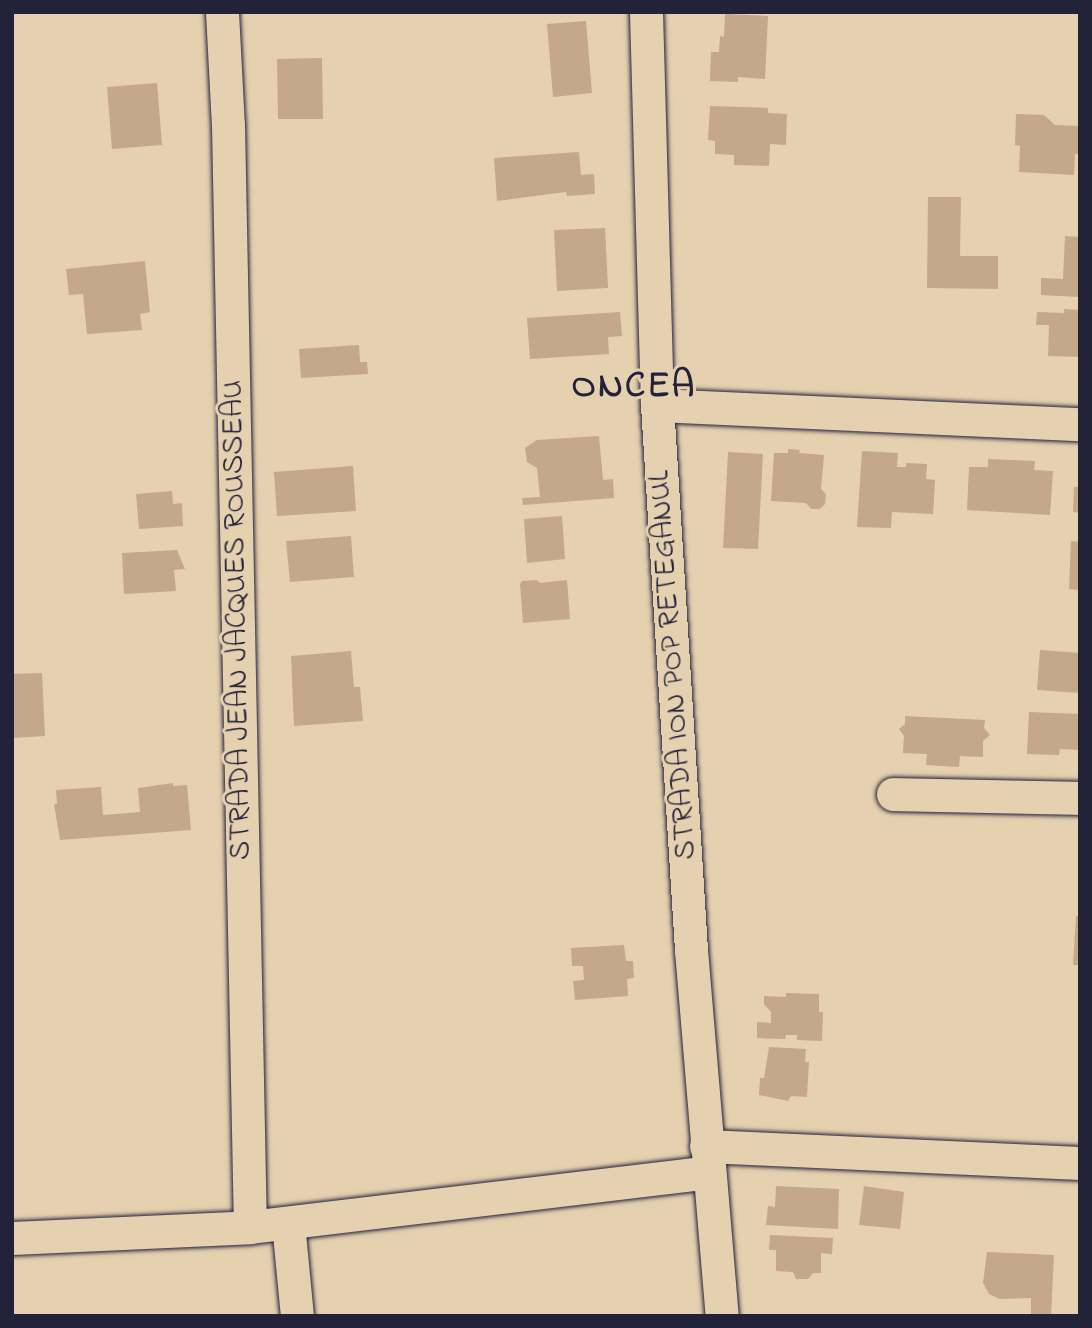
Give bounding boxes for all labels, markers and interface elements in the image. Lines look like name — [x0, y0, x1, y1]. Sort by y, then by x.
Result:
district label: ONCEA — [572, 365, 696, 409]
street label: STRADA JEAN JACQUES ROUSSEAU — [216, 380, 260, 860]
street label: STRADA ION POP RETEGANUL — [642, 469, 706, 861]

